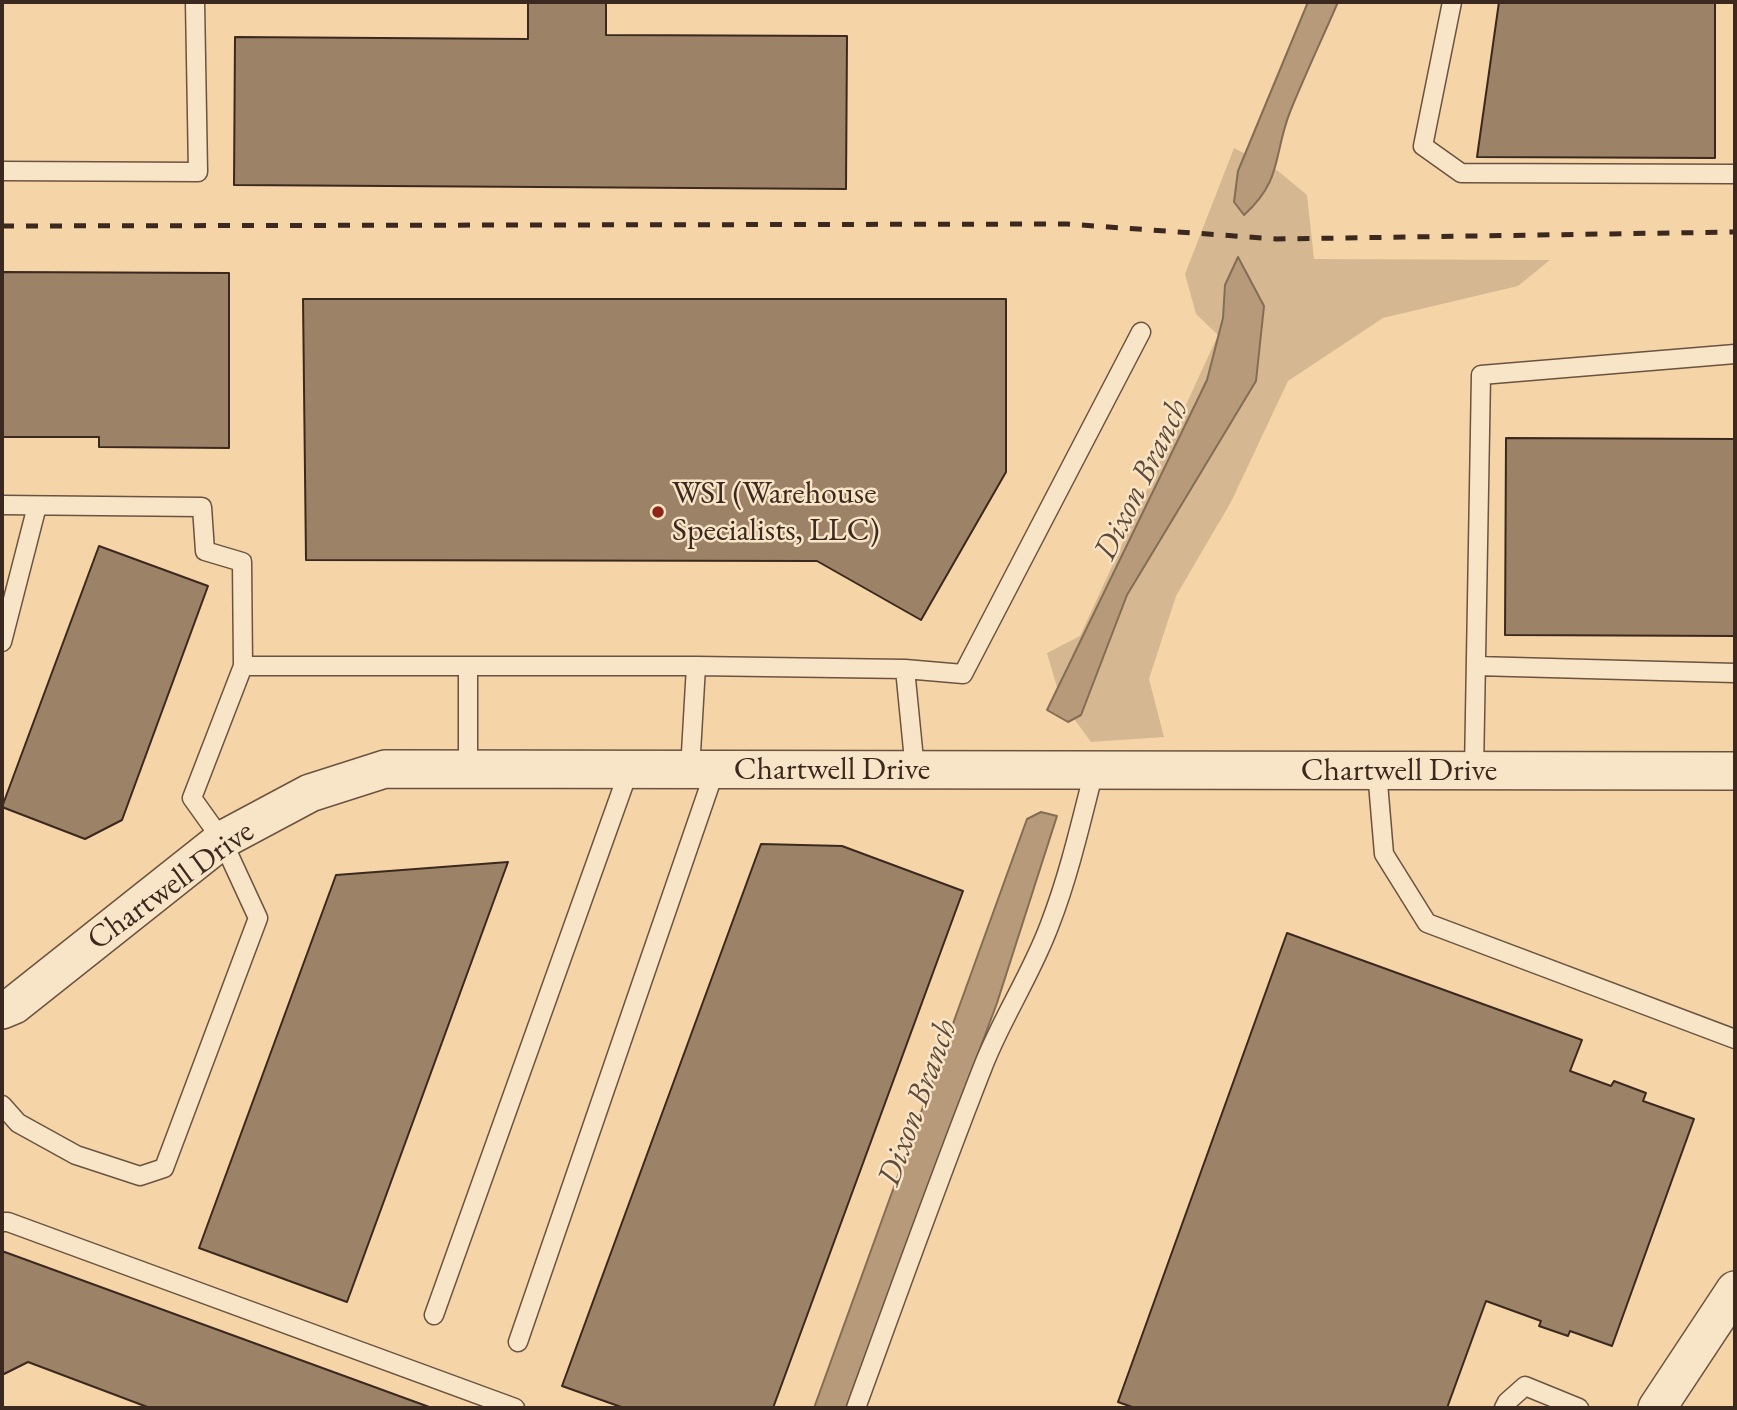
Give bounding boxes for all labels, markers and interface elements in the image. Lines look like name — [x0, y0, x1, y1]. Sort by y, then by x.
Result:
water label: Dixon Branch — [1086, 393, 1198, 567]
place label: WSI (Warehouse Specialists, LLC) — [672, 475, 879, 550]
marker: WSI (Warehouse Specialists, LLC) — [650, 504, 666, 520]
street label: Chartwell Drive — [734, 751, 930, 789]
street label: Chartwell Drive — [1301, 752, 1497, 790]
street label: Chartwell Drive — [80, 813, 262, 959]
water label: Dixon Branch — [870, 1014, 966, 1192]

